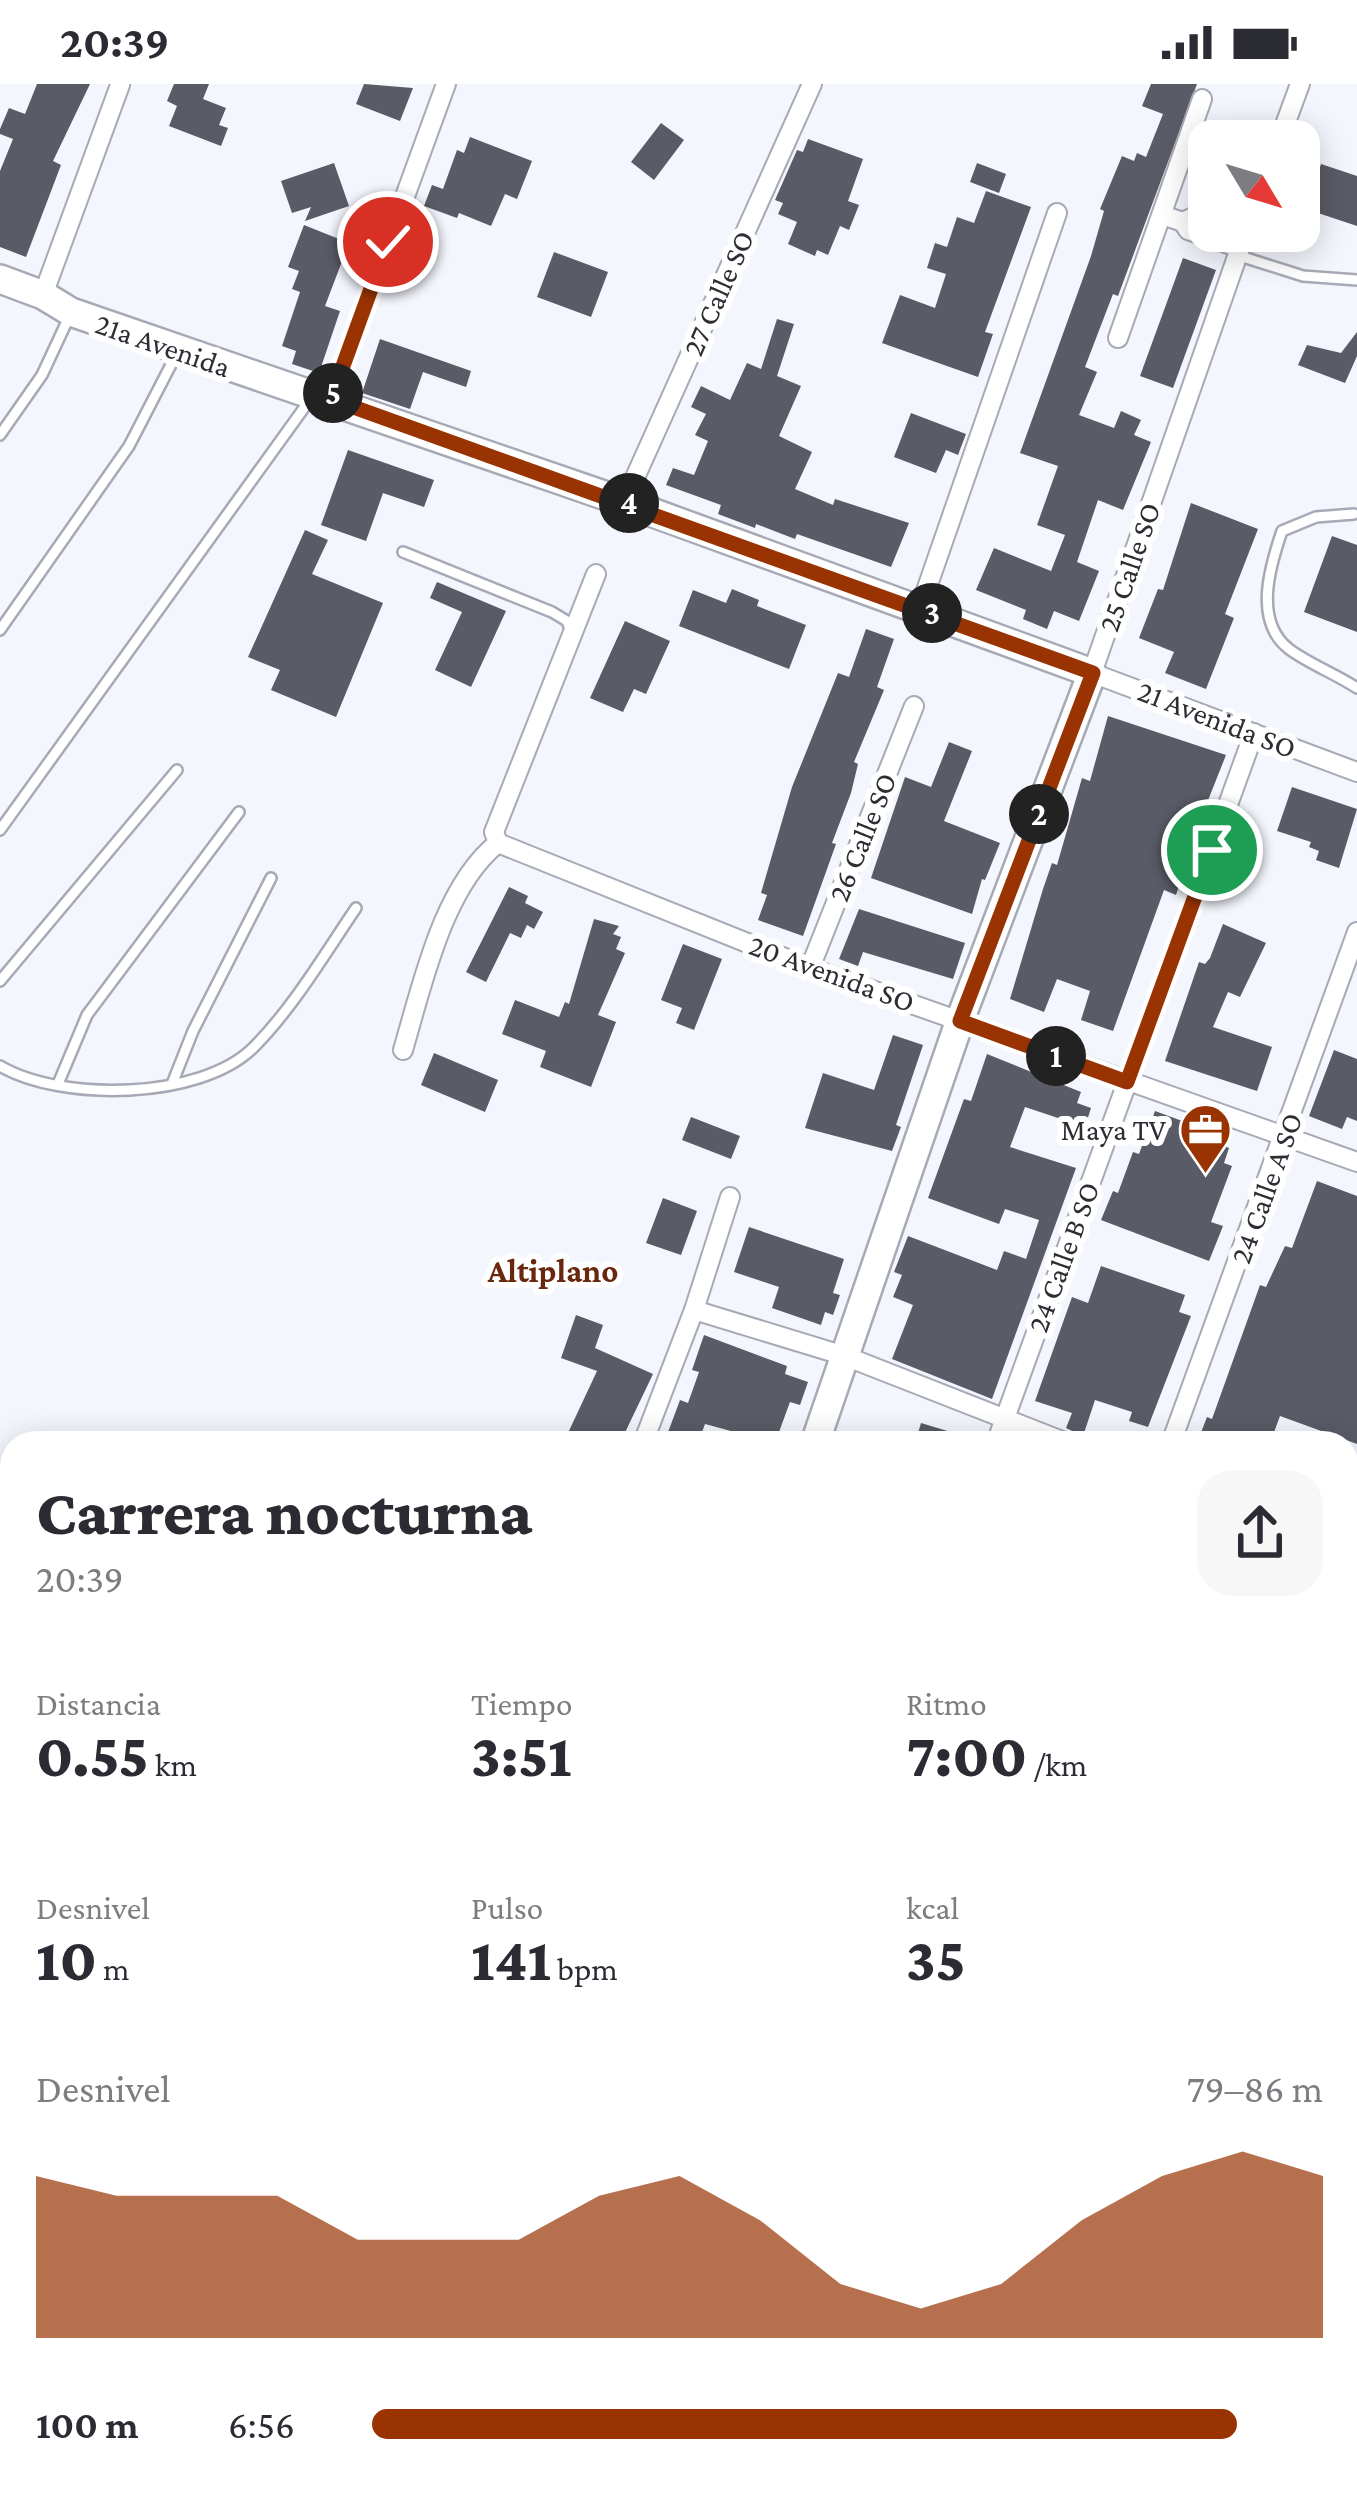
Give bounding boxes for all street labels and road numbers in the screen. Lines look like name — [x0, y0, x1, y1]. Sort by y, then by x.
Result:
street label: 27 Calle SO — [676, 225, 760, 361]
street label: 21a Avenida — [91, 307, 235, 384]
street label: 25 Calle SO — [1092, 498, 1166, 636]
street label: 21 Avenida SO — [1133, 674, 1301, 764]
street label: 26 Calle SO — [821, 768, 903, 906]
street label: 20 Avenida SO — [745, 928, 919, 1018]
street label: 24 Calle A SO — [1223, 1108, 1309, 1268]
street label: 24 Calle B SO — [1021, 1177, 1105, 1337]

